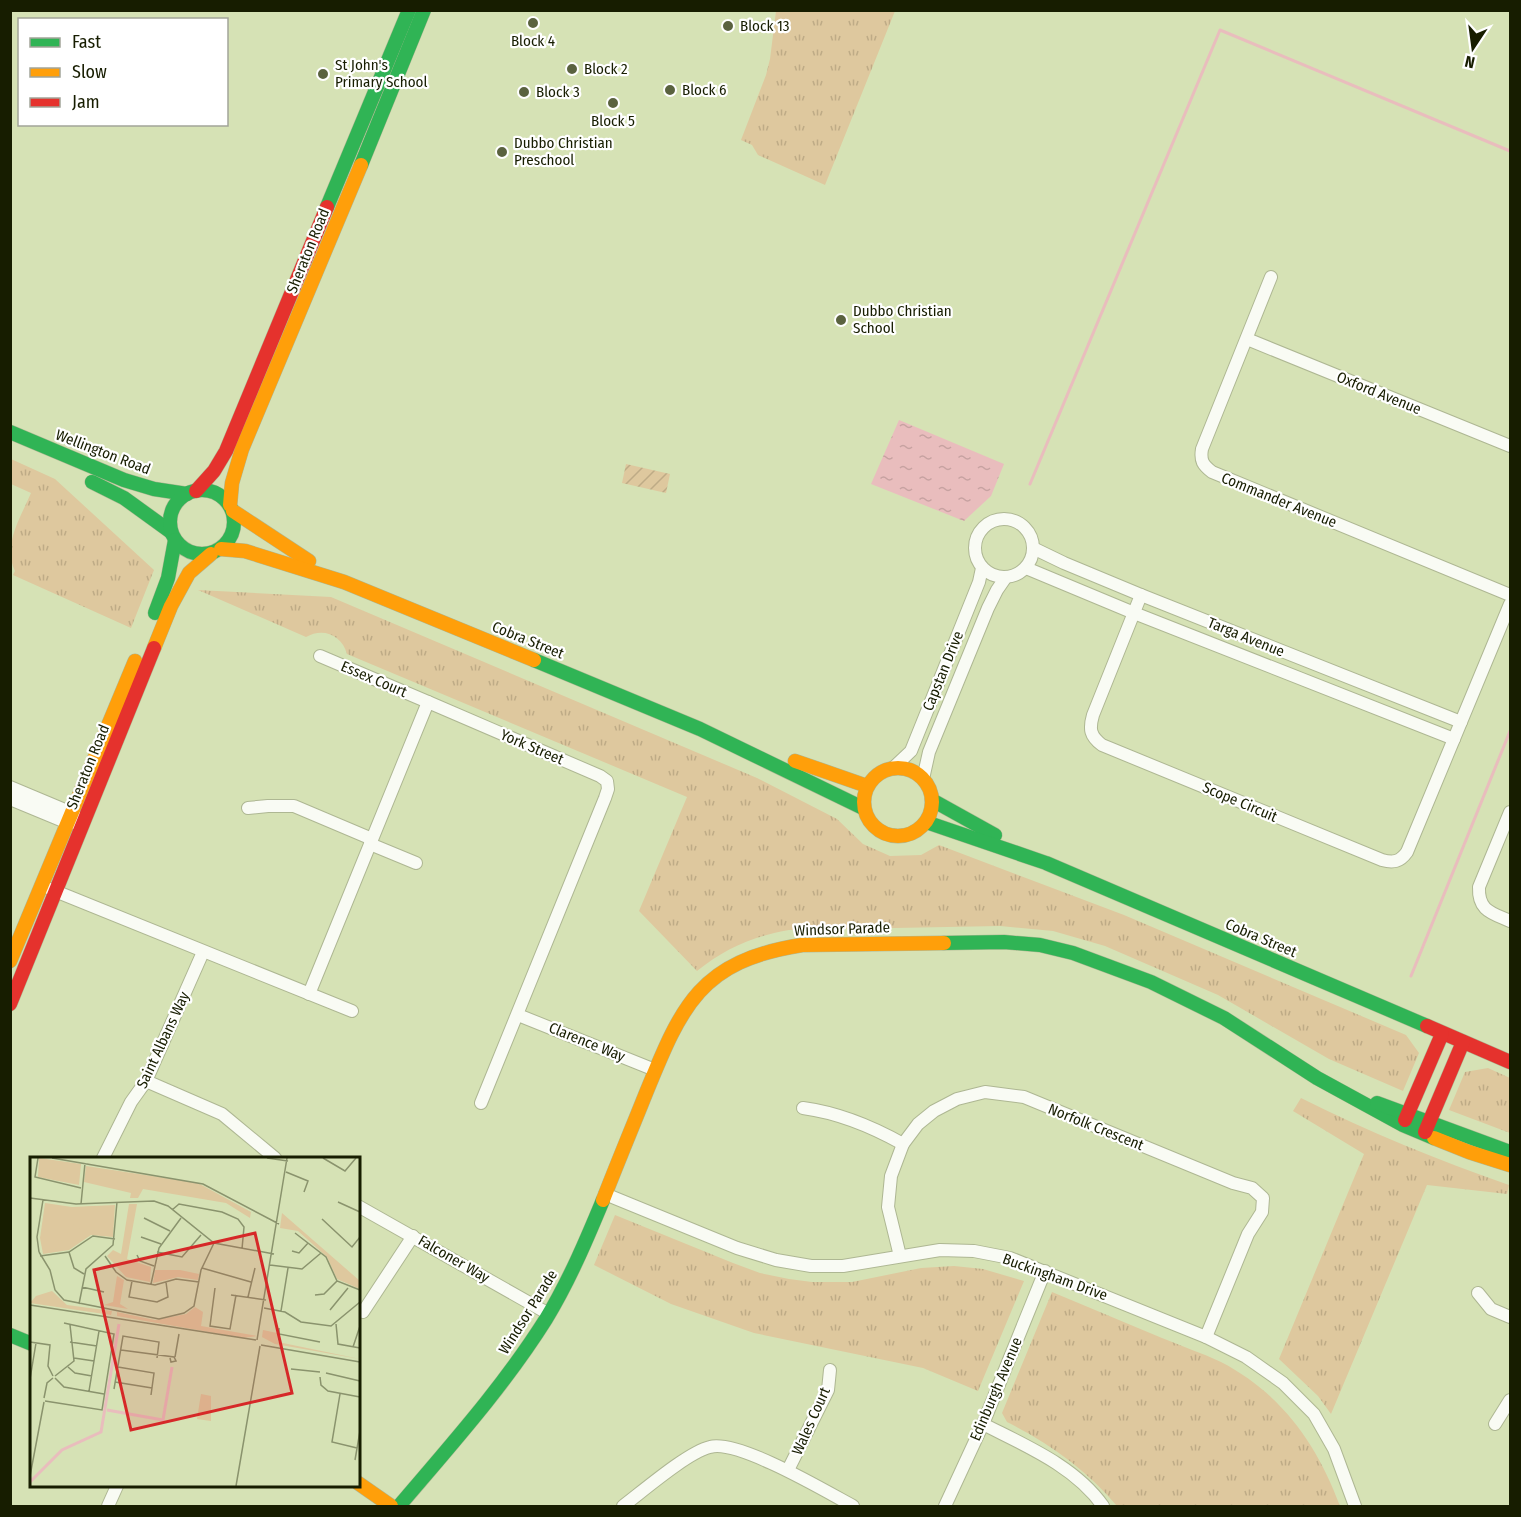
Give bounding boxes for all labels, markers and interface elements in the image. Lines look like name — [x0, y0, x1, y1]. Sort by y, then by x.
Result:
marker: Block 4 — [526, 16, 540, 30]
place label: Block 13 — [740, 17, 790, 35]
legend — [18, 18, 228, 126]
north arrow — [1443, 18, 1503, 78]
marker: Block 13 — [721, 19, 735, 33]
text: Fast — [72, 31, 101, 53]
place label: Block 4 — [511, 32, 555, 50]
text: N — [1463, 52, 1477, 72]
place label: St John's Primary School — [335, 56, 427, 91]
place label: Block 2 — [584, 60, 628, 78]
text: Slow — [72, 61, 107, 83]
marker: Block 2 — [565, 62, 579, 76]
marker: St John's Primary School — [316, 67, 330, 81]
place label: Block 6 — [682, 81, 726, 99]
place label: Block 3 — [536, 83, 580, 101]
marker: Block 6 — [663, 83, 677, 97]
marker: Block 3 — [517, 85, 531, 99]
text: Jam — [72, 91, 100, 113]
marker: Block 5 — [606, 96, 620, 110]
place label: Block 5 — [591, 112, 635, 130]
place label: Dubbo Christian Preschool — [514, 134, 613, 169]
marker: Dubbo Christian Preschool — [495, 145, 509, 159]
street label: Sheraton Road — [283, 206, 333, 296]
place label: Dubbo Christian School — [853, 302, 952, 337]
marker: Dubbo Christian School — [834, 313, 848, 327]
street label: Oxford Avenue — [1334, 368, 1424, 418]
street label: Wellington Road — [53, 426, 153, 478]
street label: Commander Avenue — [1219, 469, 1339, 531]
street label: Targa Avenue — [1205, 613, 1287, 661]
street label: Cobra Street — [490, 617, 567, 663]
street label: Capstan Drive — [919, 628, 967, 714]
street label: Essex Court — [338, 657, 410, 701]
street label: Sheraton Road — [63, 722, 113, 812]
street label: York Street — [498, 726, 566, 768]
street label: Scope Circuit — [1200, 778, 1280, 826]
street label: Cobra Street — [1223, 915, 1299, 961]
street label: Windsor Parade — [794, 918, 890, 940]
street label: Saint Albans Way — [133, 989, 193, 1091]
street label: Clarence Way — [546, 1019, 628, 1066]
street label: Norfolk Crescent — [1046, 1100, 1146, 1154]
inset map — [30, 1157, 360, 1487]
street label: Falconer Way — [415, 1231, 493, 1287]
street label: Buckingham Drive — [1000, 1250, 1110, 1304]
street label: Windsor Parade — [495, 1267, 561, 1357]
street label: Edinburgh Avenue — [966, 1334, 1026, 1444]
street label: Wales Court — [788, 1384, 834, 1458]

